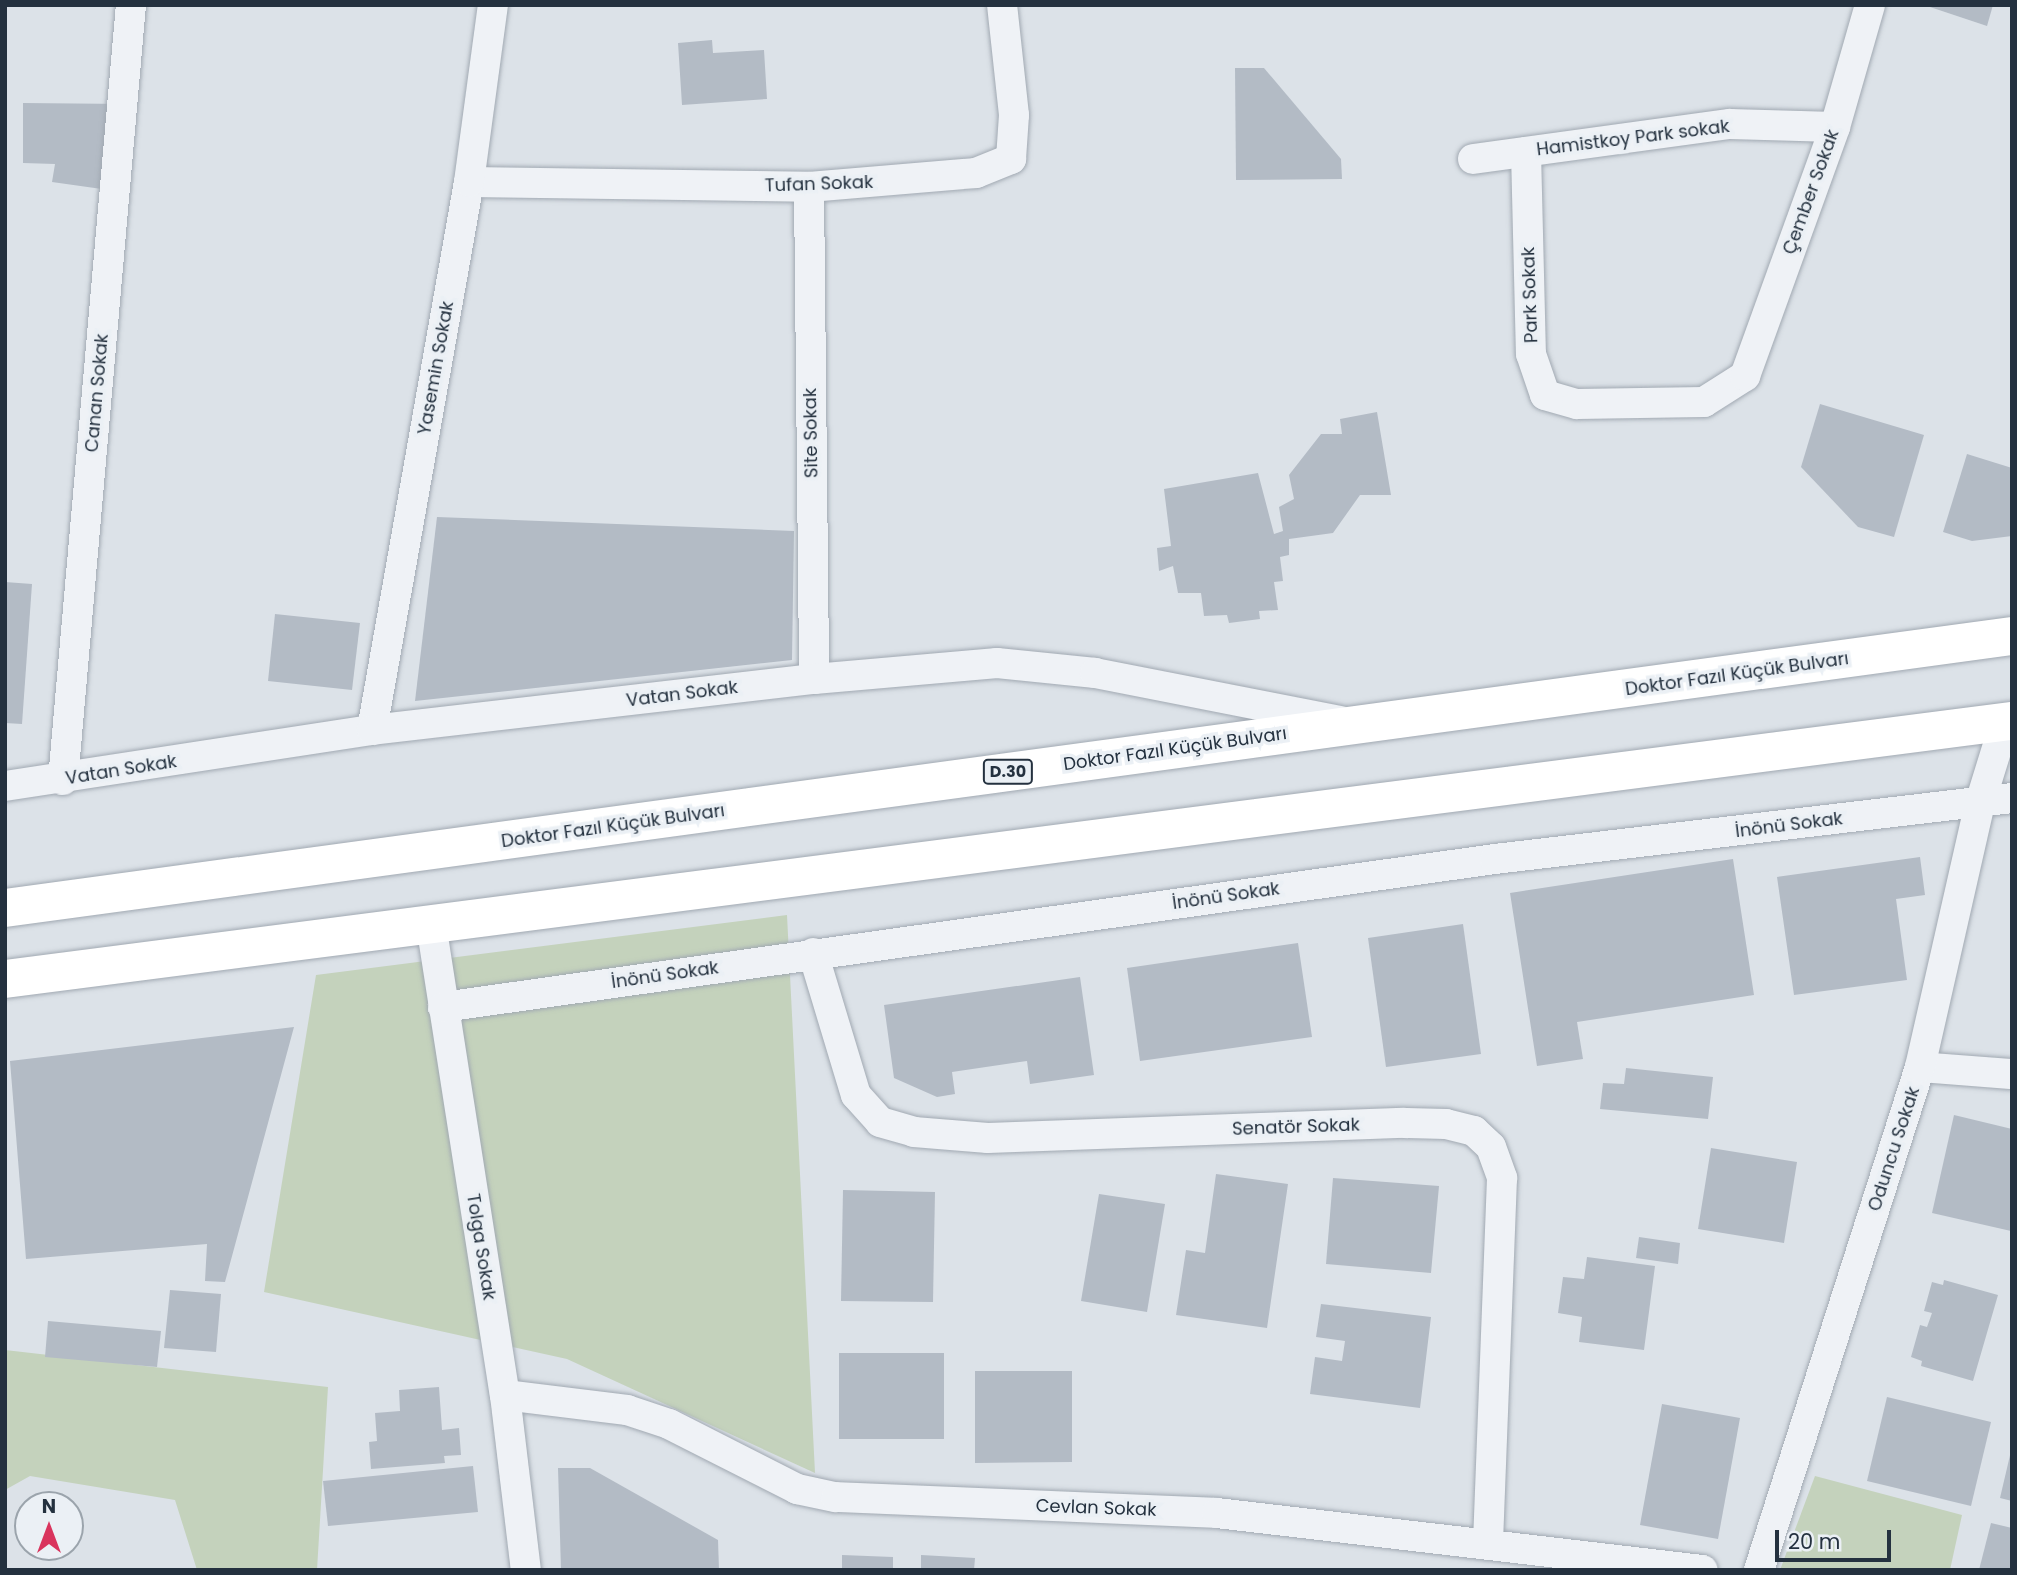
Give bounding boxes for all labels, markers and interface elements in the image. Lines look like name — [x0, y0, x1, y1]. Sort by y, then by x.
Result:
street label: Hamistkoy Park sokak — [1535, 115, 1731, 161]
street label: Çember Sokak — [1778, 127, 1844, 257]
street label: Tufan Sokak — [764, 171, 874, 197]
street label: Park Sokak — [1518, 247, 1542, 343]
street label: Yasemin Sokak — [414, 299, 458, 437]
street label: Canan Sokak — [81, 333, 113, 453]
street label: Site Sokak — [799, 388, 823, 478]
street label: Doktor Fazıl Küçük Bulvarı — [1624, 648, 1850, 700]
street label: Vatan Sokak — [625, 676, 739, 712]
street label: Doktor Fazıl Küçük Bulvarı — [1062, 723, 1288, 775]
street label: Vatan Sokak — [64, 751, 178, 789]
road number: D.30 — [982, 760, 1034, 785]
street label: Doktor Fazıl Küçük Bulvarı — [500, 800, 726, 852]
street label: İnönü Sokak — [1734, 808, 1844, 842]
street label: İnönü Sokak — [1171, 878, 1281, 914]
street label: İnönü Sokak — [610, 957, 720, 993]
street label: Oduncu Sokak — [1864, 1084, 1924, 1214]
street label: Senatör Sokak — [1232, 1114, 1360, 1140]
street label: Tolga Sokak — [462, 1192, 500, 1302]
north arrow — [14, 1491, 84, 1561]
text: N — [42, 1493, 56, 1520]
street label: Cevlan Sokak — [1035, 1495, 1157, 1521]
scale bar — [1779, 1516, 1895, 1560]
text: 20 m — [1788, 1527, 1841, 1556]

